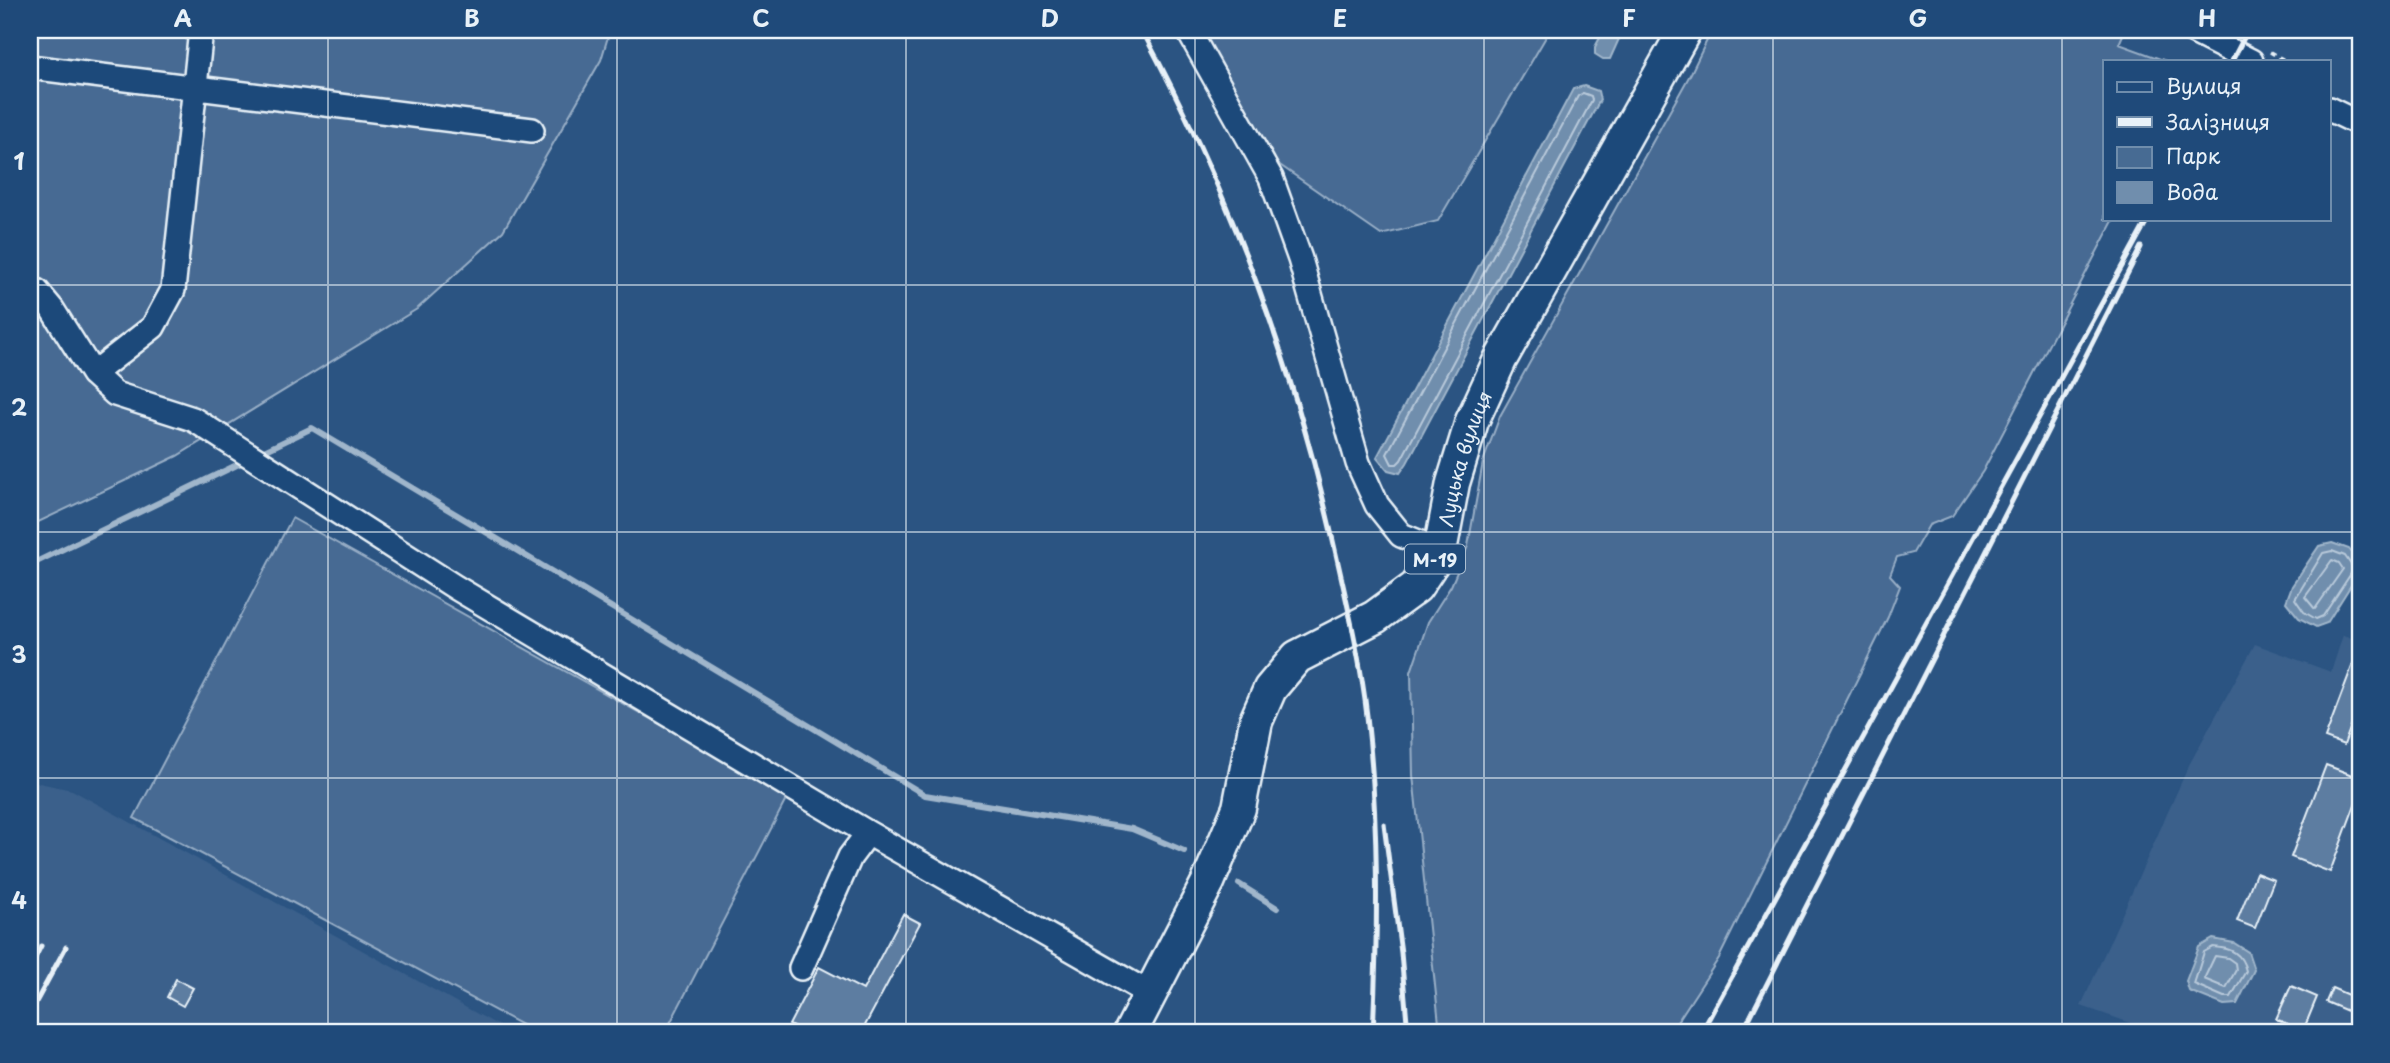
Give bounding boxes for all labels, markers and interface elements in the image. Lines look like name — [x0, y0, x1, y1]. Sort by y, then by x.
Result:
text: A — [174, 0, 192, 35]
text: B — [464, 0, 480, 35]
text: C — [752, 0, 770, 35]
text: D — [1041, 0, 1059, 35]
text: E — [1333, 0, 1347, 35]
text: F — [1622, 0, 1636, 35]
text: G — [1909, 0, 1927, 35]
text: H — [2198, 0, 2216, 35]
legend — [2103, 60, 2330, 220]
text: Вулиця — [2166, 69, 2242, 101]
text: Залізниця — [2165, 105, 2270, 137]
text: Парк — [2166, 139, 2221, 171]
text: 1 — [14, 143, 25, 178]
text: Вода — [2166, 175, 2218, 207]
street label: Луцька вулиця — [1431, 386, 1498, 529]
text: 2 — [11, 389, 27, 424]
road number: М-19 — [1405, 544, 1465, 574]
text: 3 — [11, 636, 27, 671]
text: 4 — [11, 882, 27, 917]

